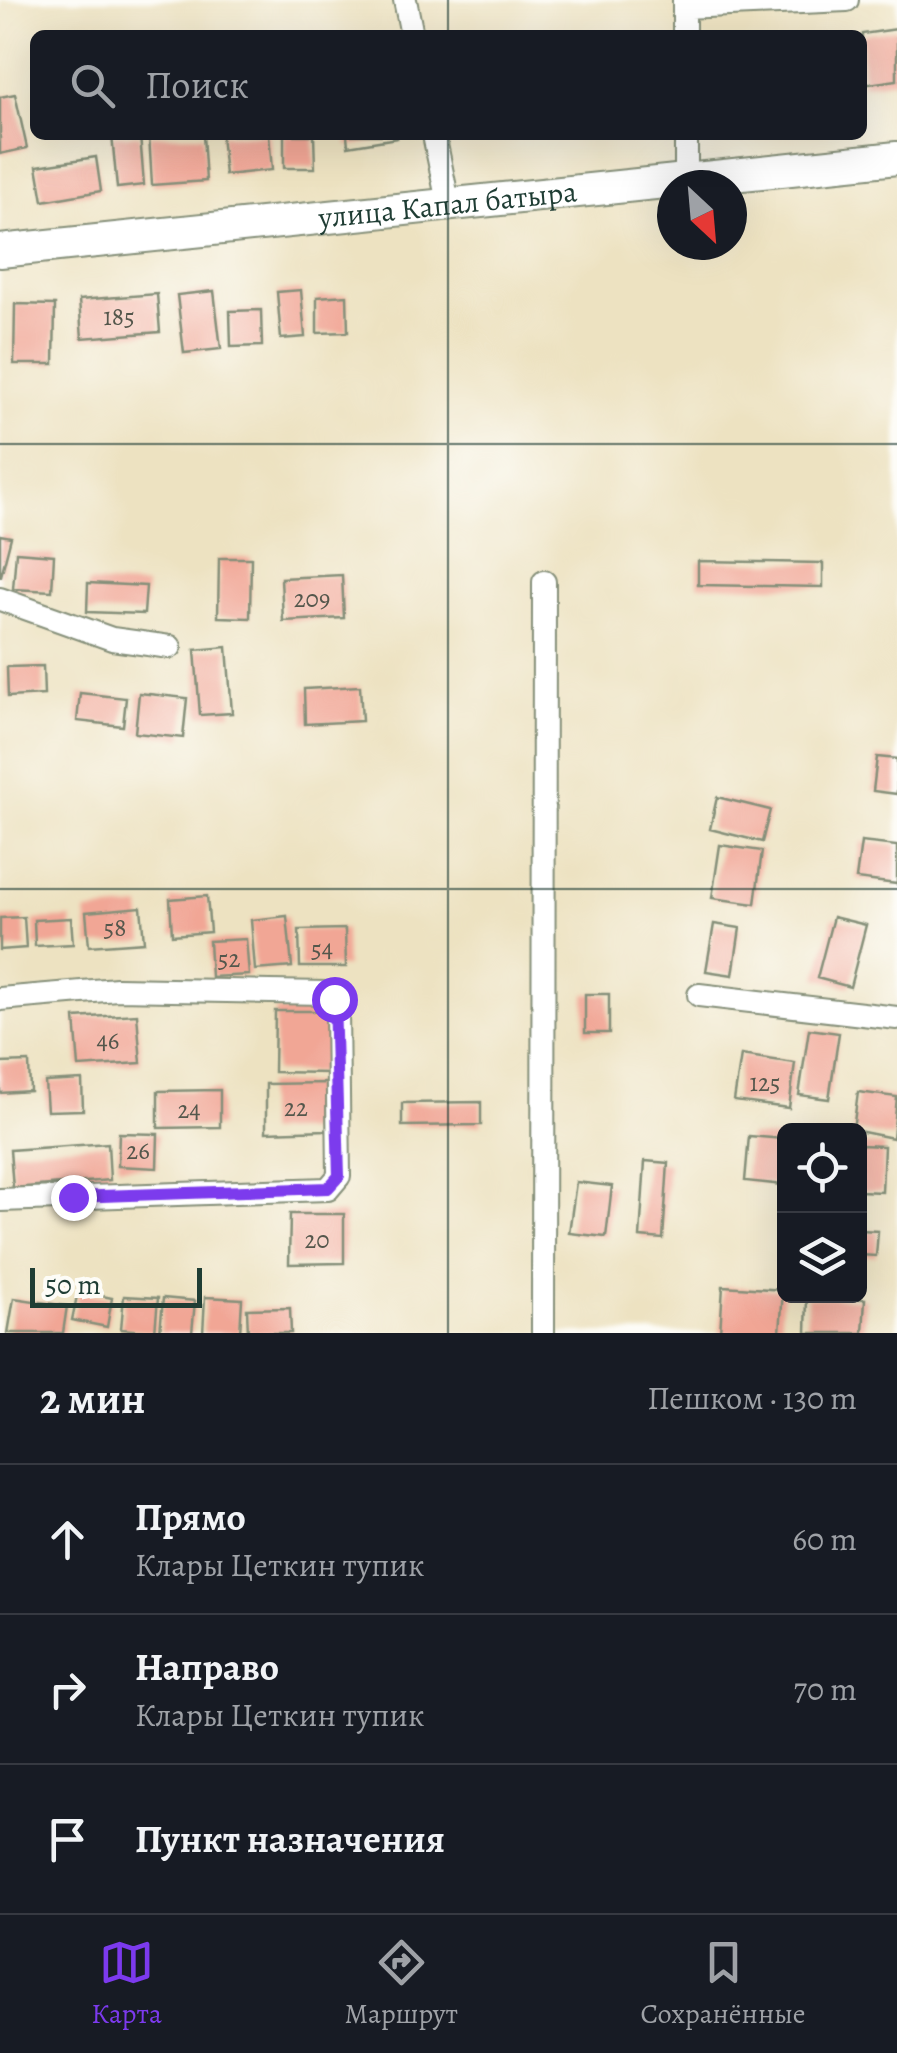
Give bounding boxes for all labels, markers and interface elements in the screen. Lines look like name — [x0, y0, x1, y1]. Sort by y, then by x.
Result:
search box — [30, 30, 867, 140]
icon: search — [65, 58, 120, 113]
text: Поиск — [145, 59, 249, 111]
north arrow — [657, 170, 747, 260]
street label: улица Капал батыра — [315, 171, 579, 238]
house number: 185 — [103, 300, 135, 334]
house number: 209 — [294, 582, 330, 616]
house number: 58 — [104, 911, 126, 945]
house number: 54 — [311, 932, 333, 966]
house number: 52 — [218, 942, 240, 976]
route start — [312, 977, 358, 1023]
house number: 46 — [97, 1024, 119, 1058]
house number: 125 — [749, 1066, 781, 1100]
house number: 22 — [284, 1091, 308, 1125]
house number: 24 — [177, 1093, 201, 1127]
map controls — [777, 1123, 867, 1303]
button: locate — [777, 1123, 867, 1213]
house number: 26 — [126, 1134, 150, 1168]
route end — [51, 1175, 97, 1221]
button: layers — [777, 1213, 867, 1303]
house number: 20 — [304, 1223, 330, 1257]
scale bar — [30, 1263, 202, 1308]
text: 50 m — [45, 1266, 101, 1304]
text: 2 мин — [40, 1370, 146, 1427]
text: Пешком · 130 m — [647, 1376, 857, 1420]
text: Прямо — [135, 1491, 246, 1543]
icon: ahead — [40, 1512, 95, 1567]
text: 60 m — [792, 1517, 857, 1561]
text: Клары Цеткин тупик — [135, 1543, 425, 1587]
text: Направо — [135, 1641, 279, 1693]
icon: right — [40, 1662, 95, 1717]
text: 70 m — [794, 1667, 857, 1711]
text: Клары Цеткин тупик — [135, 1693, 425, 1737]
icon: arrive — [40, 1812, 95, 1867]
text: Пункт назначения — [135, 1813, 445, 1865]
tab: Карта — [91, 1935, 162, 2033]
tab: Маршрут — [345, 1935, 458, 2033]
tab: Сохранённые — [641, 1935, 806, 2033]

